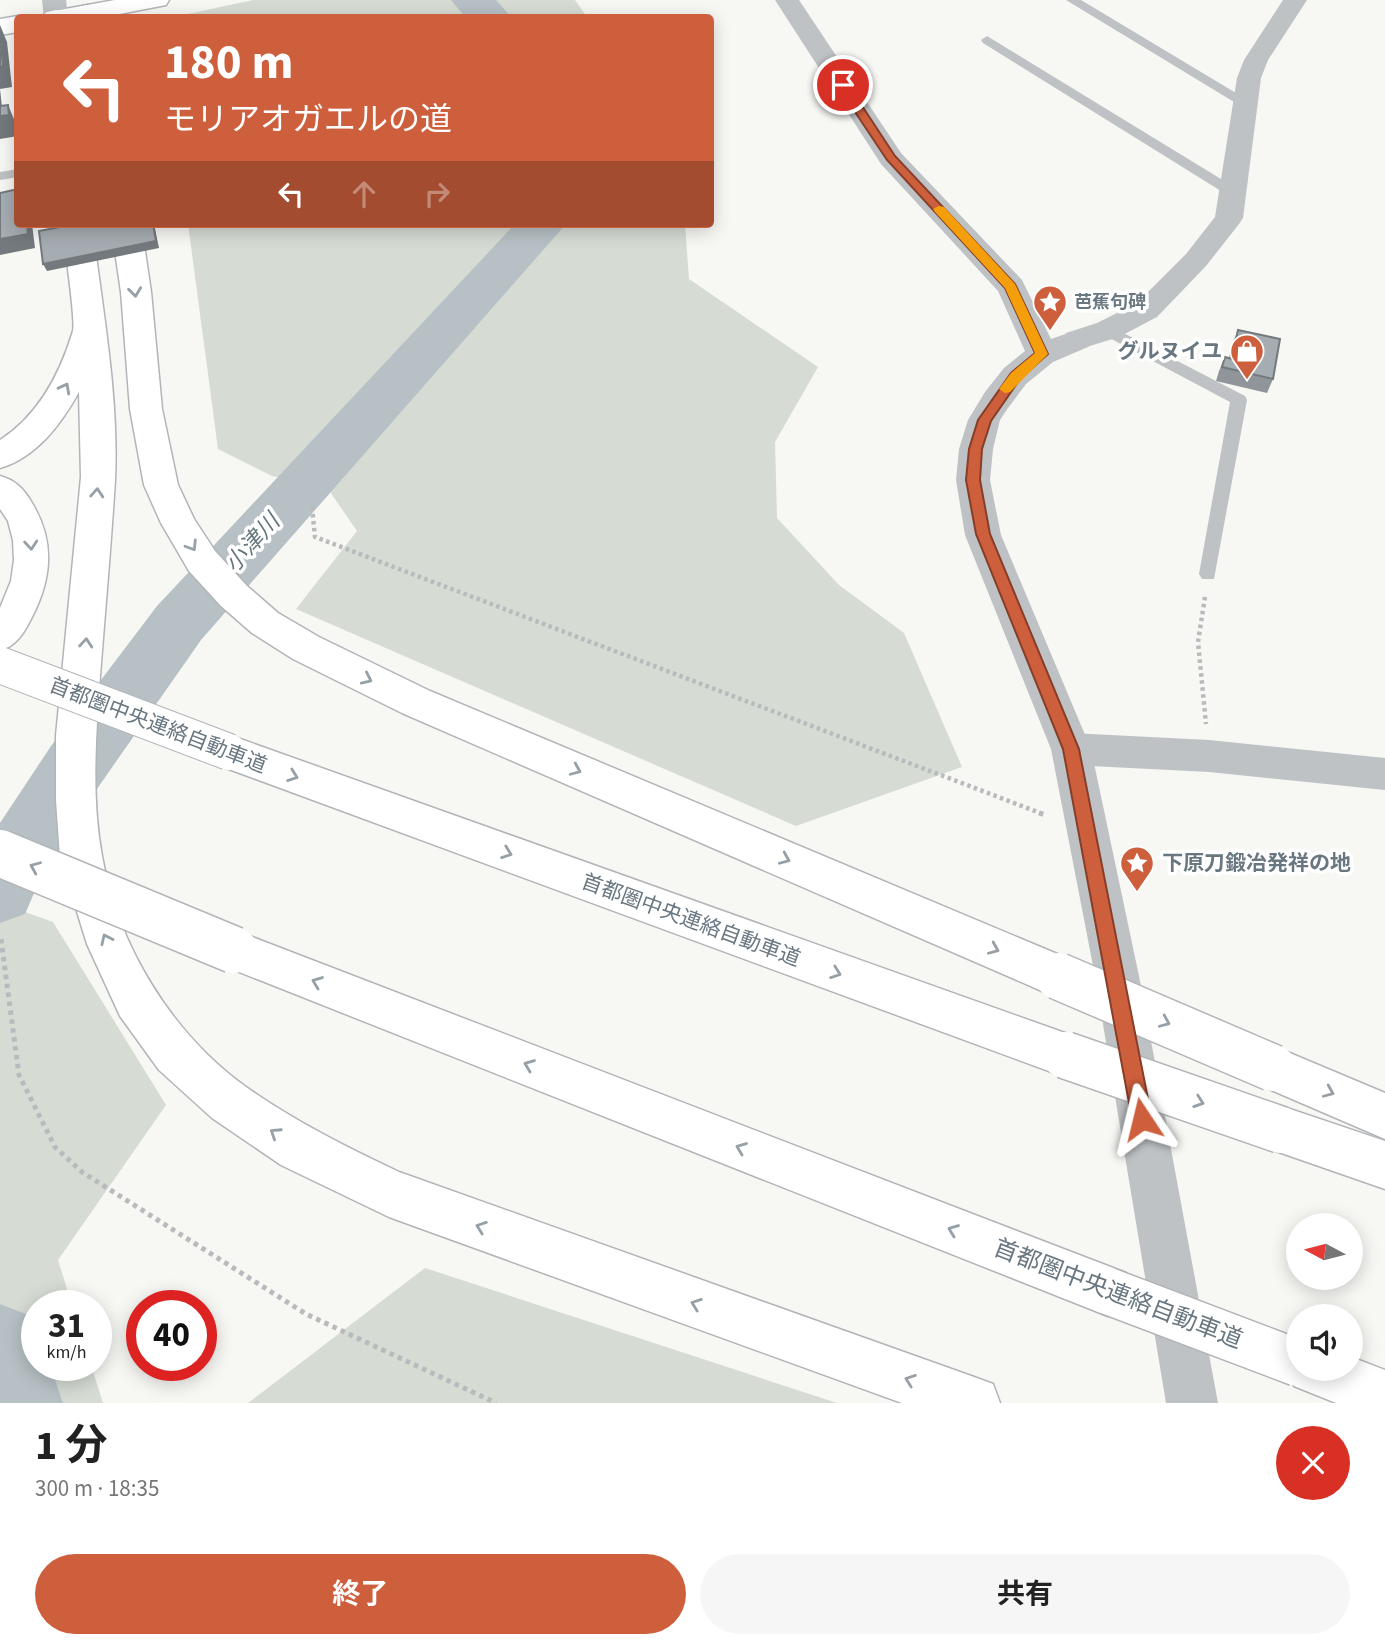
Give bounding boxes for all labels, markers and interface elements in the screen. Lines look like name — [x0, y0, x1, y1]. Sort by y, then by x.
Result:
text: 180 m — [164, 28, 293, 98]
icon: left — [49, 42, 140, 133]
pin — [813, 55, 873, 115]
icon: arrive — [824, 66, 862, 104]
text: モリアオガエルの道 — [164, 97, 452, 143]
icon: left — [272, 175, 310, 213]
icon: ahead — [345, 175, 383, 213]
icon: right — [418, 175, 456, 213]
place icon: 芭蕉句碑 — [1031, 283, 1069, 332]
one-way arrow — [128, 286, 143, 297]
place label: 芭蕉句碑 — [1074, 290, 1146, 315]
shop icon: グルヌイユ — [1228, 332, 1266, 381]
place label: グルヌイユ — [1117, 336, 1222, 366]
one-way arrow — [57, 383, 71, 396]
one-way arrow — [89, 487, 104, 498]
water label: 小津川 — [217, 504, 289, 580]
one-way arrow — [184, 538, 197, 551]
one-way arrow — [23, 540, 38, 551]
one-way arrow — [78, 637, 93, 648]
street label: 首都圏中央連絡自動車道 — [45, 670, 271, 780]
one-way arrow — [360, 671, 372, 685]
one-way arrow — [568, 762, 581, 776]
one-way arrow — [287, 767, 299, 781]
place icon: 下原刀鍛冶発祥の地 — [1118, 844, 1156, 893]
one-way arrow — [501, 845, 513, 859]
place label: 下原刀鍛冶発祥の地 — [1162, 848, 1351, 878]
one-way arrow — [778, 851, 790, 865]
one-way arrow — [30, 861, 42, 875]
street label: 首都圏中央連絡自動車道 — [577, 866, 805, 974]
one-way arrow — [101, 934, 115, 946]
one-way arrow — [987, 940, 999, 954]
one-way arrow — [830, 964, 842, 978]
one-way arrow — [311, 977, 323, 991]
one-way arrow — [1158, 1014, 1171, 1028]
one-way arrow — [523, 1060, 535, 1074]
position arrow — [1105, 1082, 1179, 1156]
one-way arrow — [1322, 1084, 1334, 1098]
one-way arrow — [1192, 1094, 1204, 1108]
one-way arrow — [270, 1128, 283, 1141]
one-way arrow — [735, 1142, 747, 1156]
north arrow — [1286, 1213, 1363, 1290]
map controls — [1286, 1213, 1363, 1381]
one-way arrow — [476, 1221, 488, 1235]
one-way arrow — [947, 1225, 959, 1239]
street label: 首都圏中央連絡自動車道 — [988, 1230, 1248, 1358]
speed limit sign: 40 — [126, 1290, 217, 1381]
one-way arrow — [690, 1298, 702, 1312]
text: 31 — [48, 1301, 85, 1351]
button: sound — [1286, 1304, 1363, 1381]
text: km/h — [47, 1340, 86, 1365]
one-way arrow — [904, 1374, 916, 1388]
text: 1 分 — [35, 1416, 108, 1476]
button: close — [1276, 1426, 1350, 1500]
text: 300 m · 18:35 — [35, 1472, 159, 1505]
button: 終了 — [35, 1554, 686, 1634]
button: 共有 — [700, 1554, 1350, 1634]

